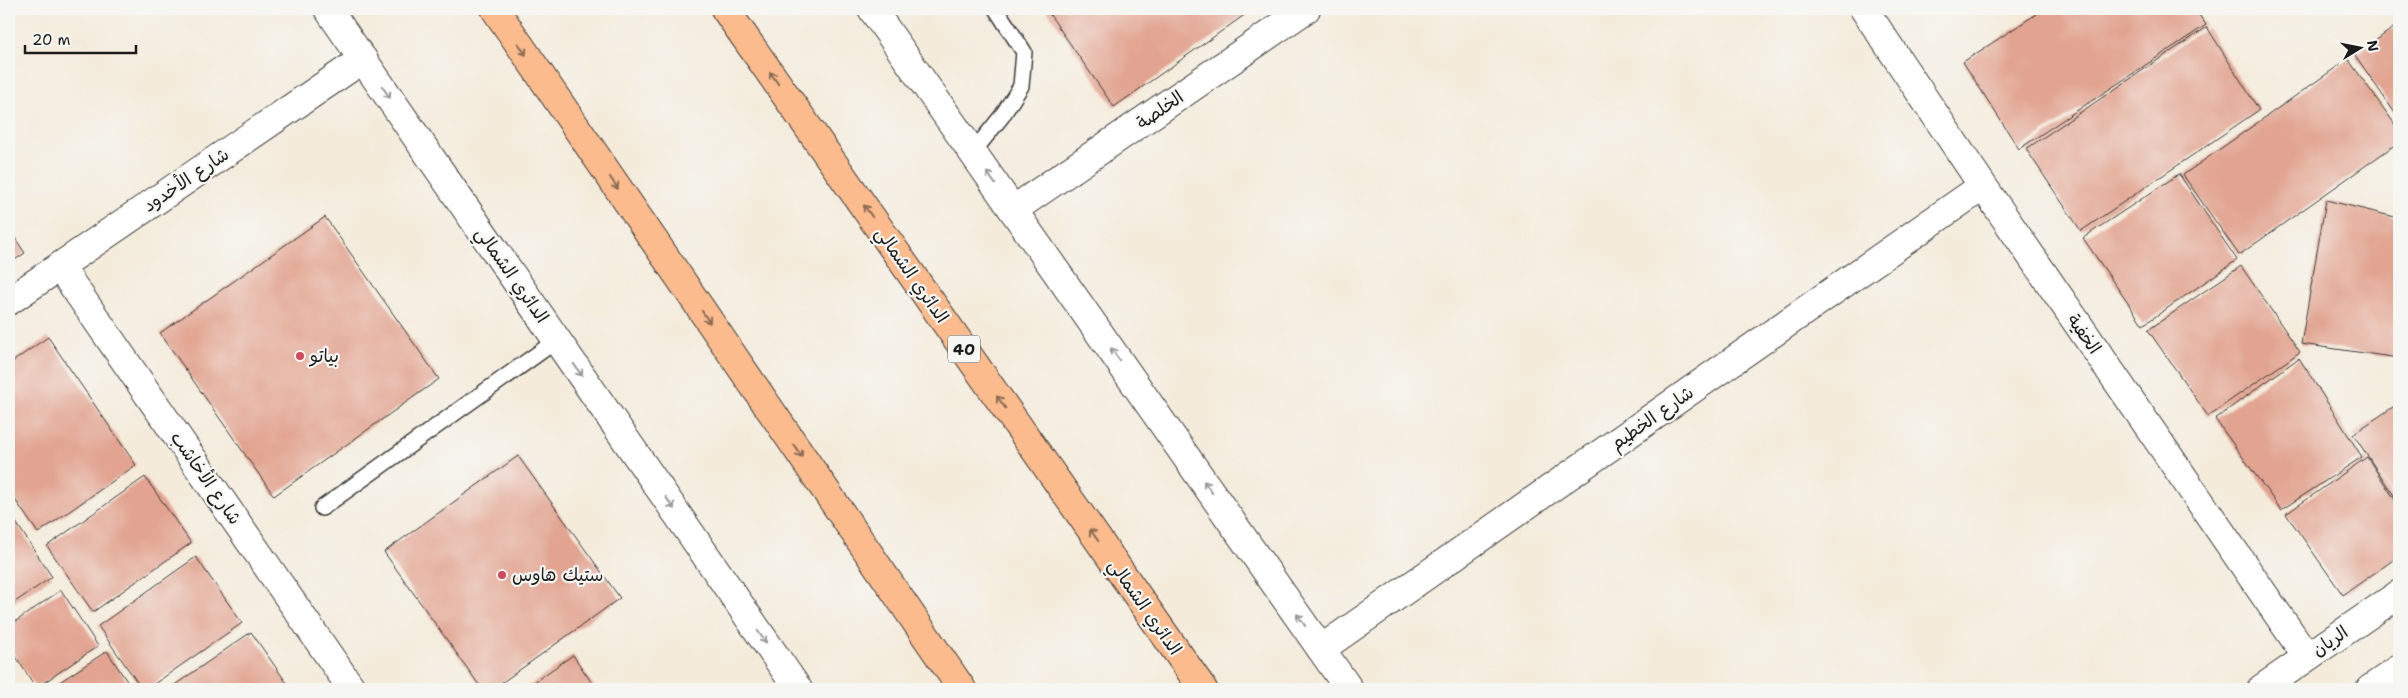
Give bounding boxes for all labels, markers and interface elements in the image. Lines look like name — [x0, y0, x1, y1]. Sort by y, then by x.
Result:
scale bar — [25, 22, 136, 54]
north arrow — [2336, 22, 2386, 72]
text: 20 m — [32, 30, 71, 50]
text: N — [2363, 39, 2383, 53]
one-way arrow — [517, 42, 527, 56]
one-way arrow — [769, 72, 779, 86]
one-way arrow — [381, 85, 391, 99]
street label: الخلصة — [1132, 85, 1188, 135]
street label: شارع الأخدود — [138, 142, 234, 218]
one-way arrow — [986, 172, 996, 186]
one-way arrow — [609, 176, 619, 190]
one-way arrow — [862, 205, 873, 219]
street label: الدائري الشمالي — [467, 222, 554, 330]
street label: الدائري الشمالي — [867, 222, 954, 330]
street label: الخفية — [2062, 309, 2106, 359]
one-way arrow — [701, 310, 711, 324]
road number: 40 — [948, 336, 980, 362]
place label: بياتو — [308, 344, 339, 368]
one-way arrow — [1110, 348, 1120, 362]
marker: بياتو — [294, 350, 306, 362]
one-way arrow — [573, 362, 583, 376]
street label: شارع الخطيم — [1606, 380, 1700, 457]
one-way arrow — [996, 395, 1006, 409]
street label: شارع الأخاشب — [165, 427, 247, 529]
one-way arrow — [793, 444, 803, 458]
one-way arrow — [1203, 481, 1213, 495]
one-way arrow — [665, 496, 675, 510]
one-way arrow — [1089, 528, 1099, 542]
street label: الدائري الشمالي — [1100, 554, 1187, 662]
place label: ستيك هاوس — [512, 563, 603, 587]
marker: ستيك هاوس — [496, 569, 508, 581]
one-way arrow — [1296, 614, 1306, 628]
street label: الريان — [2307, 620, 2353, 662]
one-way arrow — [757, 630, 767, 644]

